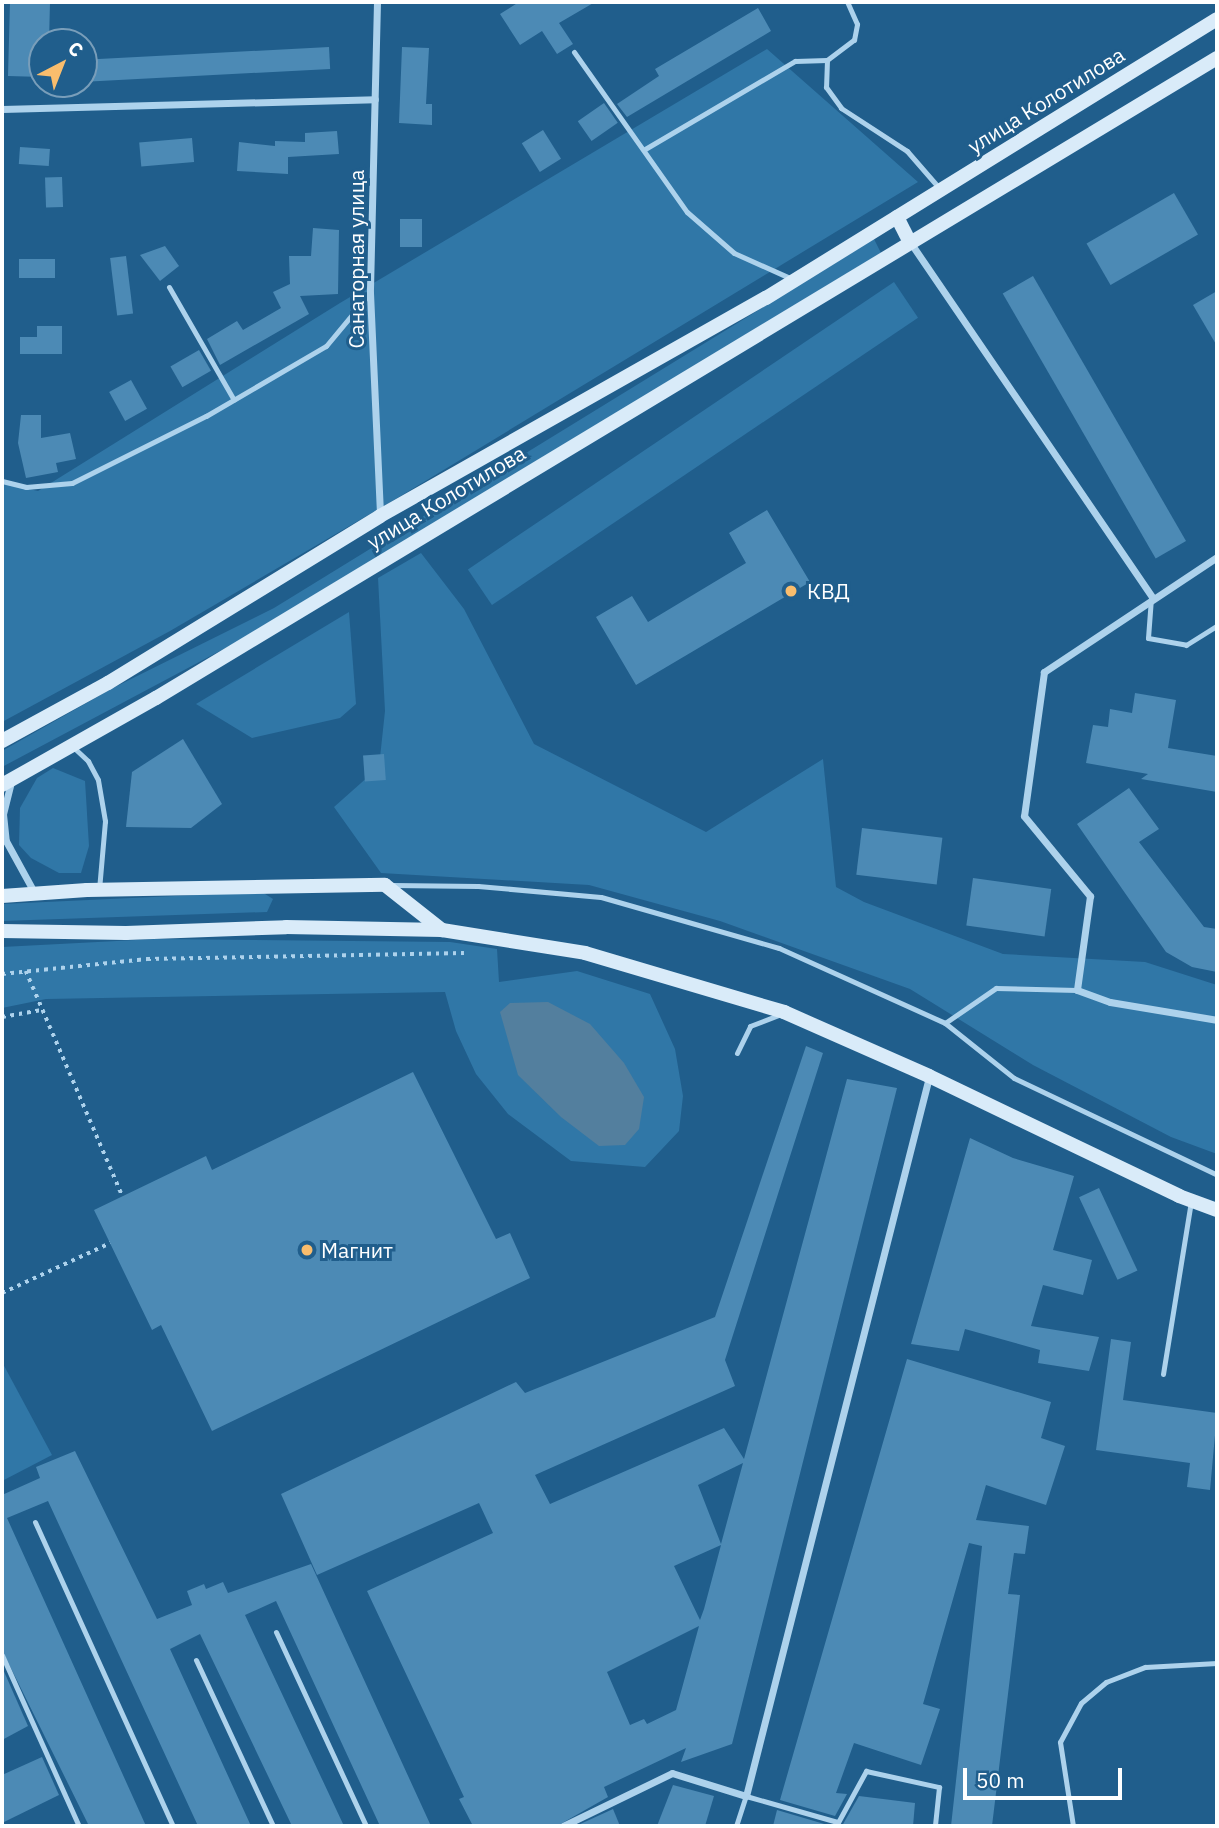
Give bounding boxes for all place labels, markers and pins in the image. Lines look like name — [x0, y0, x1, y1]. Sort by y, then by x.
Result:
place label: КВД — [807, 578, 850, 604]
marker: КВД — [781, 581, 801, 601]
place label: Магнит — [321, 1237, 393, 1263]
marker: Магнит — [299, 1242, 315, 1258]

